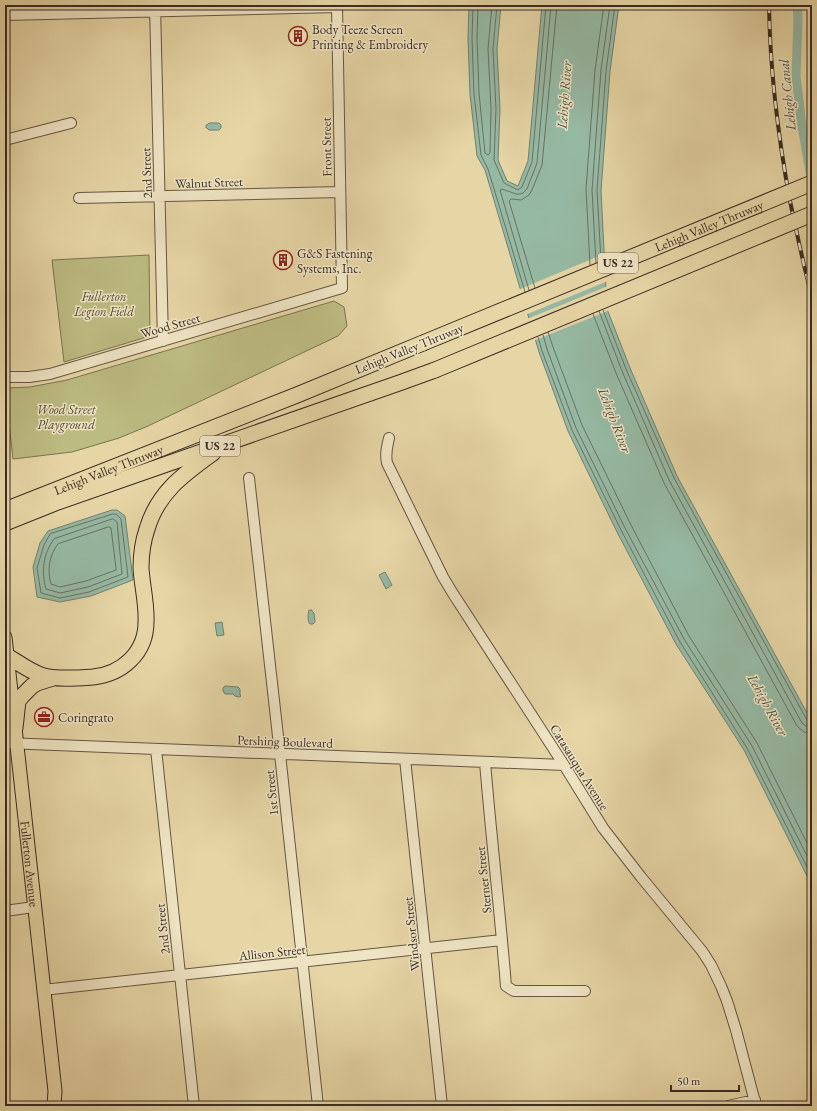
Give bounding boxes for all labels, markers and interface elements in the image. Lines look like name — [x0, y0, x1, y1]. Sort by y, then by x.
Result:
place label: Body Teeze Screen Printing & Embroidery — [312, 21, 428, 53]
building icon: Body Teeze Screen Printing & Embroidery — [287, 25, 309, 47]
water label: Lehigh Canal — [774, 57, 800, 133]
water label: Lehigh River — [553, 60, 575, 131]
street label: Front Street — [317, 117, 336, 177]
street label: 2nd Street — [137, 147, 156, 199]
street label: Walnut Street — [175, 173, 243, 192]
street label: Lehigh Valley Thruway — [652, 196, 766, 256]
place label: G&S Fastening Systems, Inc. — [297, 245, 373, 277]
building icon: G&S Fastening Systems, Inc. — [272, 249, 294, 271]
road number: US 22 — [598, 253, 638, 273]
park label: Fullerton Legion Field — [73, 288, 134, 320]
street label: Wood Street — [138, 309, 202, 342]
street label: Lehigh Valley Thruway — [352, 319, 466, 378]
water label: Lehigh River — [594, 384, 636, 456]
park label: Wood Street Playground — [36, 401, 97, 433]
road number: US 22 — [200, 436, 240, 456]
street label: Lehigh Valley Thruway — [51, 441, 166, 499]
water label: Lehigh River — [743, 670, 793, 740]
office icon: Coringrato — [33, 706, 55, 728]
place label: Coringrato — [58, 709, 114, 726]
street label: Catasauqua Avenue — [546, 721, 613, 814]
street label: Pershing Boulevard — [237, 731, 334, 752]
street label: 1st Street — [261, 769, 282, 817]
street label: Fullerton Avenue — [16, 820, 43, 908]
street label: Sterner Street — [472, 846, 495, 914]
street label: Windsor Street — [399, 896, 424, 972]
street label: 2nd Street — [151, 903, 174, 955]
street label: Allison Street — [237, 941, 306, 965]
scale bar — [671, 1067, 739, 1093]
text: 50 m — [677, 1073, 701, 1089]

